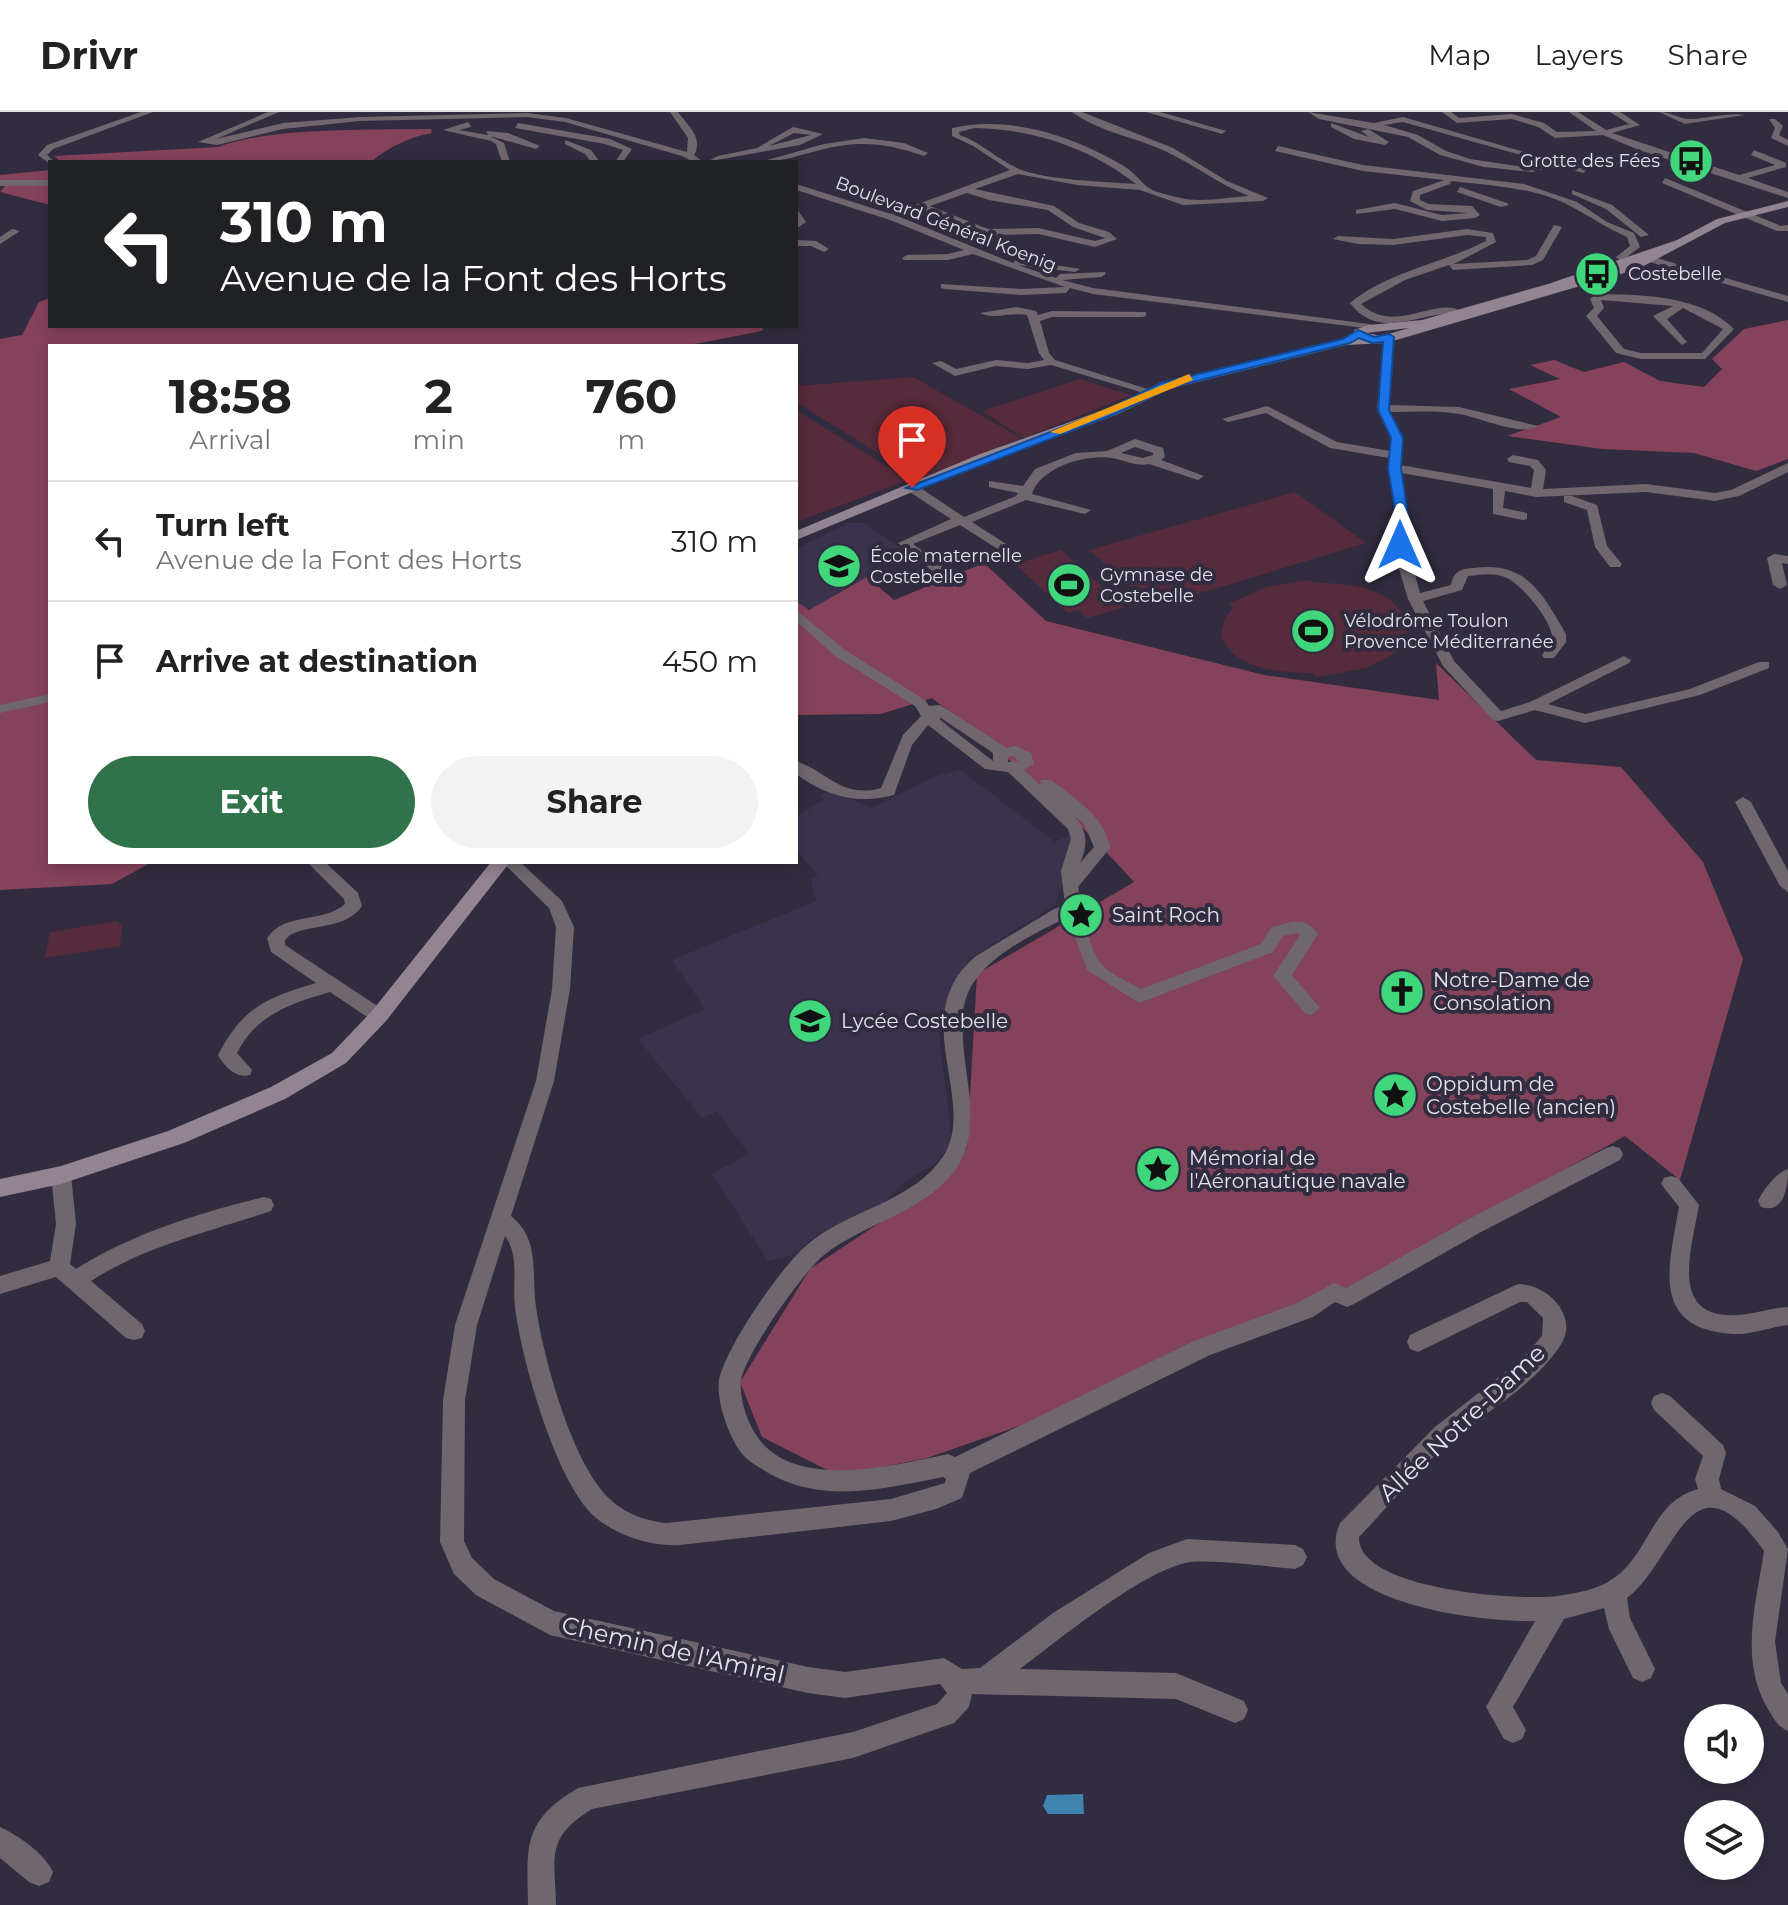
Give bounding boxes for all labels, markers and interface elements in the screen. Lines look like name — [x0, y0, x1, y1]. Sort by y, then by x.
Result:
text: Drivr — [40, 32, 138, 79]
text: Map — [1428, 38, 1491, 72]
text: Layers — [1535, 38, 1624, 72]
text: Share — [1668, 38, 1748, 72]
bus stop icon: Grotte des Fées — [1667, 137, 1715, 185]
place label: Grotte des Fées — [1520, 150, 1660, 172]
street label: Boulevard Général Koenig — [832, 172, 1060, 276]
text: 310 m — [220, 188, 388, 256]
icon: left — [88, 192, 192, 296]
bus stop icon: Costebelle — [1573, 250, 1621, 298]
text: Avenue de la Font des Horts — [220, 256, 727, 300]
place label: Costebelle — [1628, 263, 1722, 285]
text: 18:58 — [169, 367, 292, 425]
text: 2 — [425, 367, 453, 425]
text: 760 — [585, 367, 677, 425]
pin — [878, 406, 946, 488]
icon: arrive — [890, 418, 934, 462]
text: Arrival — [189, 424, 271, 456]
text: min — [413, 424, 465, 456]
text: m — [618, 424, 645, 456]
position arrow — [1358, 503, 1442, 587]
text: Turn left — [156, 507, 289, 544]
icon: left — [88, 519, 132, 563]
text: 310 m — [671, 523, 758, 560]
school or university icon: École maternelle Costebelle — [815, 542, 863, 590]
text: Avenue de la Font des Horts — [156, 544, 522, 576]
place label: École maternelle Costebelle — [870, 545, 1022, 588]
sports icon: Gymnase de Costebelle — [1045, 561, 1093, 609]
place label: Gymnase de Costebelle — [1100, 564, 1213, 607]
sports icon: Vélodrôme Toulon Provence Méditerranée — [1289, 607, 1337, 655]
place label: Vélodrôme Toulon Provence Méditerranée — [1344, 610, 1554, 653]
icon: arrive — [88, 639, 132, 683]
text: Arrive at destination — [156, 643, 478, 680]
text: 450 m — [662, 643, 758, 680]
button: Exit — [88, 756, 415, 848]
button: Share — [431, 756, 758, 848]
place icon: Saint Roch — [1057, 891, 1105, 939]
place label: Saint Roch — [1112, 903, 1220, 927]
church icon: Notre-Dame de Consolation — [1378, 968, 1426, 1016]
place label: Notre-Dame de Consolation — [1433, 968, 1590, 1015]
school or university icon: Lycée Costebelle — [786, 997, 834, 1045]
place label: Lycée Costebelle — [841, 1009, 1008, 1033]
place icon: Oppidum de Costebelle (ancien) — [1371, 1071, 1419, 1119]
place label: Oppidum de Costebelle (ancien) — [1426, 1072, 1616, 1119]
place icon: Mémorial de l'Aéronautique navale — [1134, 1145, 1182, 1193]
place label: Mémorial de l'Aéronautique navale — [1189, 1146, 1406, 1193]
street label: Allée Notre-Dame — [1372, 1338, 1551, 1507]
street label: Chemin de l'Amiral — [559, 1610, 787, 1689]
map controls — [1684, 1704, 1764, 1880]
button: sound — [1684, 1704, 1764, 1784]
button: layers — [1684, 1800, 1764, 1880]

